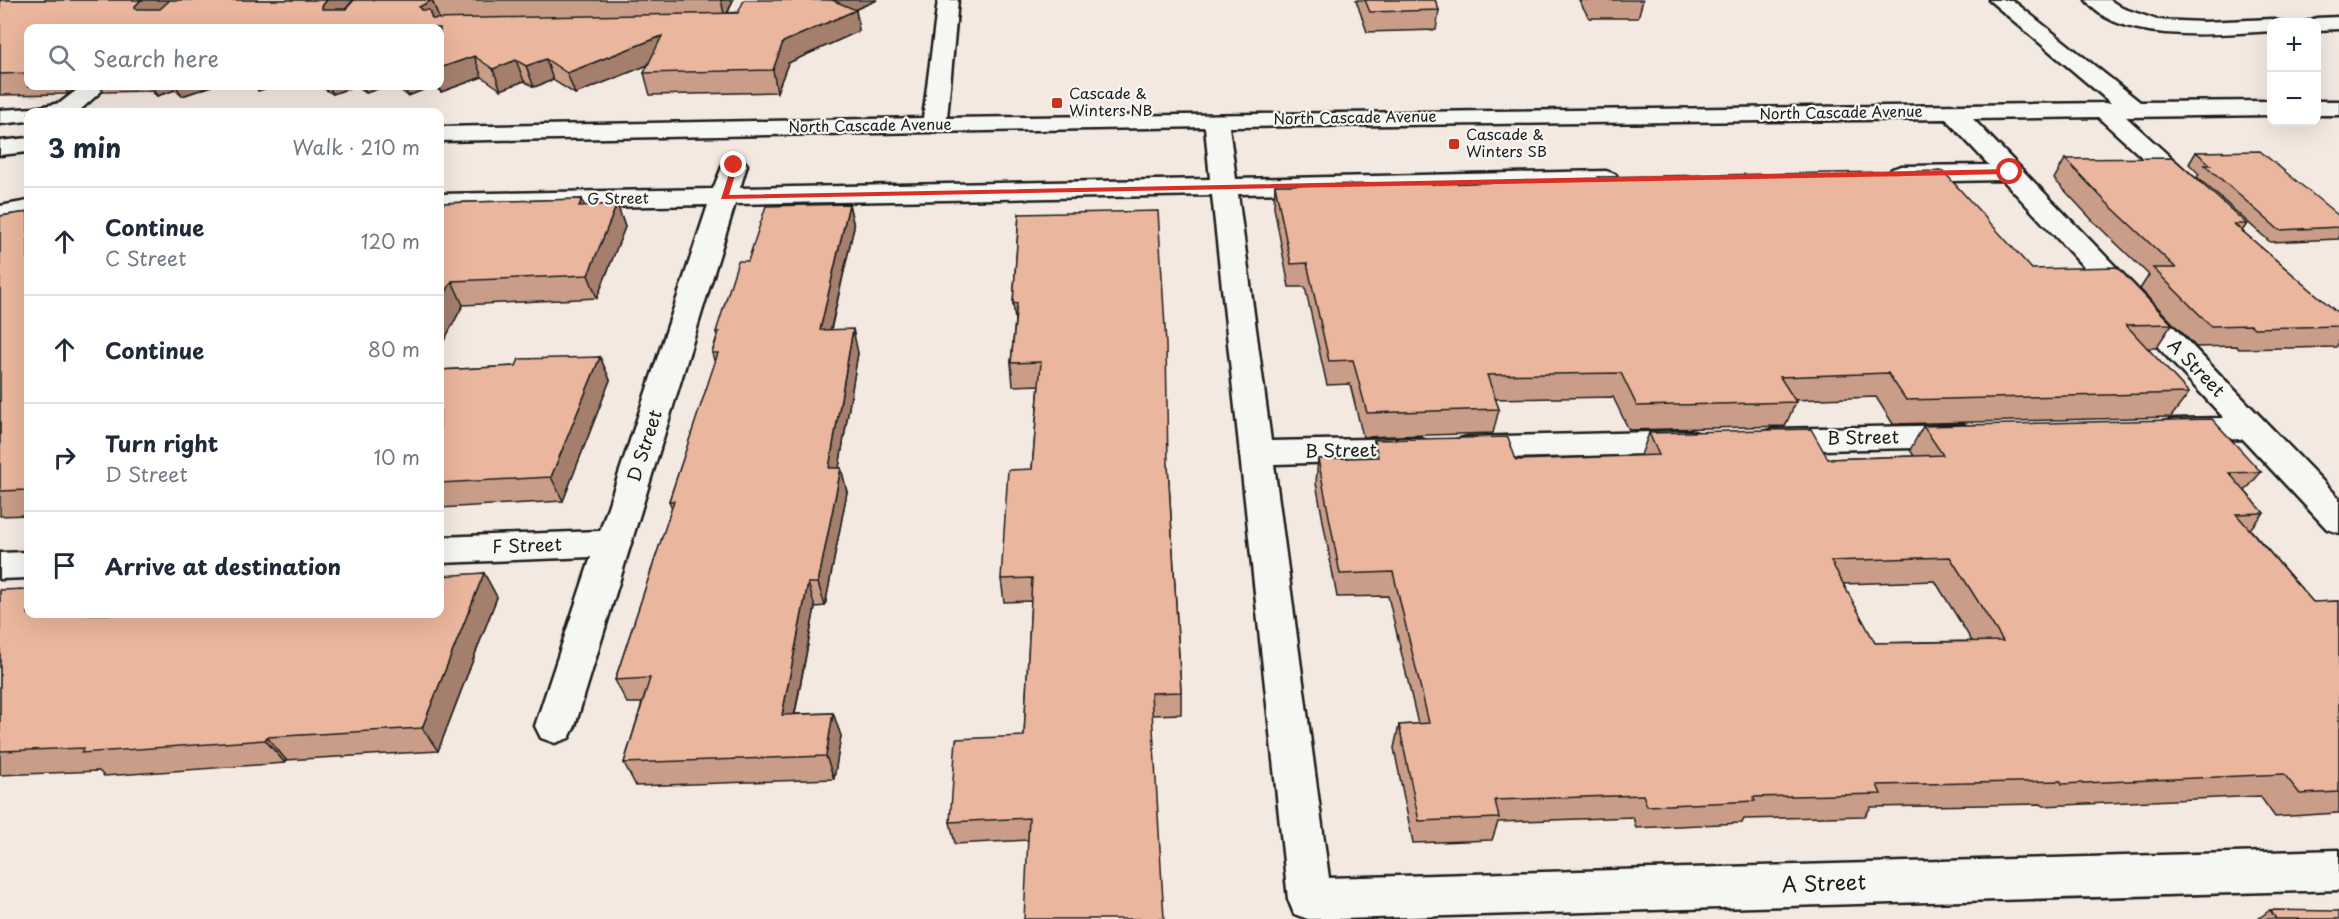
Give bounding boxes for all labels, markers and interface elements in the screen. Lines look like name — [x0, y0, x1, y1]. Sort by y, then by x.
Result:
map controls — [2267, 18, 2321, 126]
button: + — [2267, 18, 2321, 72]
search box — [24, 24, 444, 90]
icon: search — [45, 41, 78, 74]
text: Search here — [93, 41, 219, 74]
button: − — [2267, 72, 2321, 126]
place label: Cascade & Winters NB — [1069, 81, 1153, 121]
marker: Cascade & Winters NB — [1050, 96, 1064, 110]
street label: North Cascade Avenue — [1759, 99, 1923, 124]
street label: North Cascade Avenue — [1273, 104, 1437, 129]
street label: North Cascade Avenue — [788, 112, 952, 137]
place label: Cascade & Winters SB — [1466, 122, 1547, 162]
text: 3 min — [48, 128, 121, 167]
text: Walk · 210 m — [293, 132, 420, 162]
marker: Cascade & Winters SB — [1447, 137, 1461, 151]
route end — [720, 151, 746, 177]
route start — [1996, 158, 2022, 184]
street label: G Street — [587, 185, 649, 210]
text: Continue — [105, 210, 204, 243]
icon: ahead — [48, 225, 81, 258]
text: 120 m — [361, 226, 420, 256]
text: C Street — [105, 243, 186, 273]
street label: A Street — [2162, 332, 2232, 402]
icon: ahead — [48, 333, 81, 366]
text: Continue — [105, 333, 204, 366]
text: 80 m — [368, 334, 420, 364]
street label: D Street — [619, 406, 668, 485]
street label: B Street — [1827, 422, 1899, 451]
text: Turn right — [105, 426, 218, 459]
street label: B Street — [1305, 435, 1377, 464]
icon: right — [48, 441, 81, 474]
text: 10 m — [373, 442, 420, 472]
text: D Street — [105, 459, 188, 489]
street label: F Street — [492, 530, 562, 559]
icon: arrive — [48, 549, 81, 582]
text: Arrive at destination — [105, 549, 341, 582]
street label: A Street — [1781, 865, 1867, 899]

